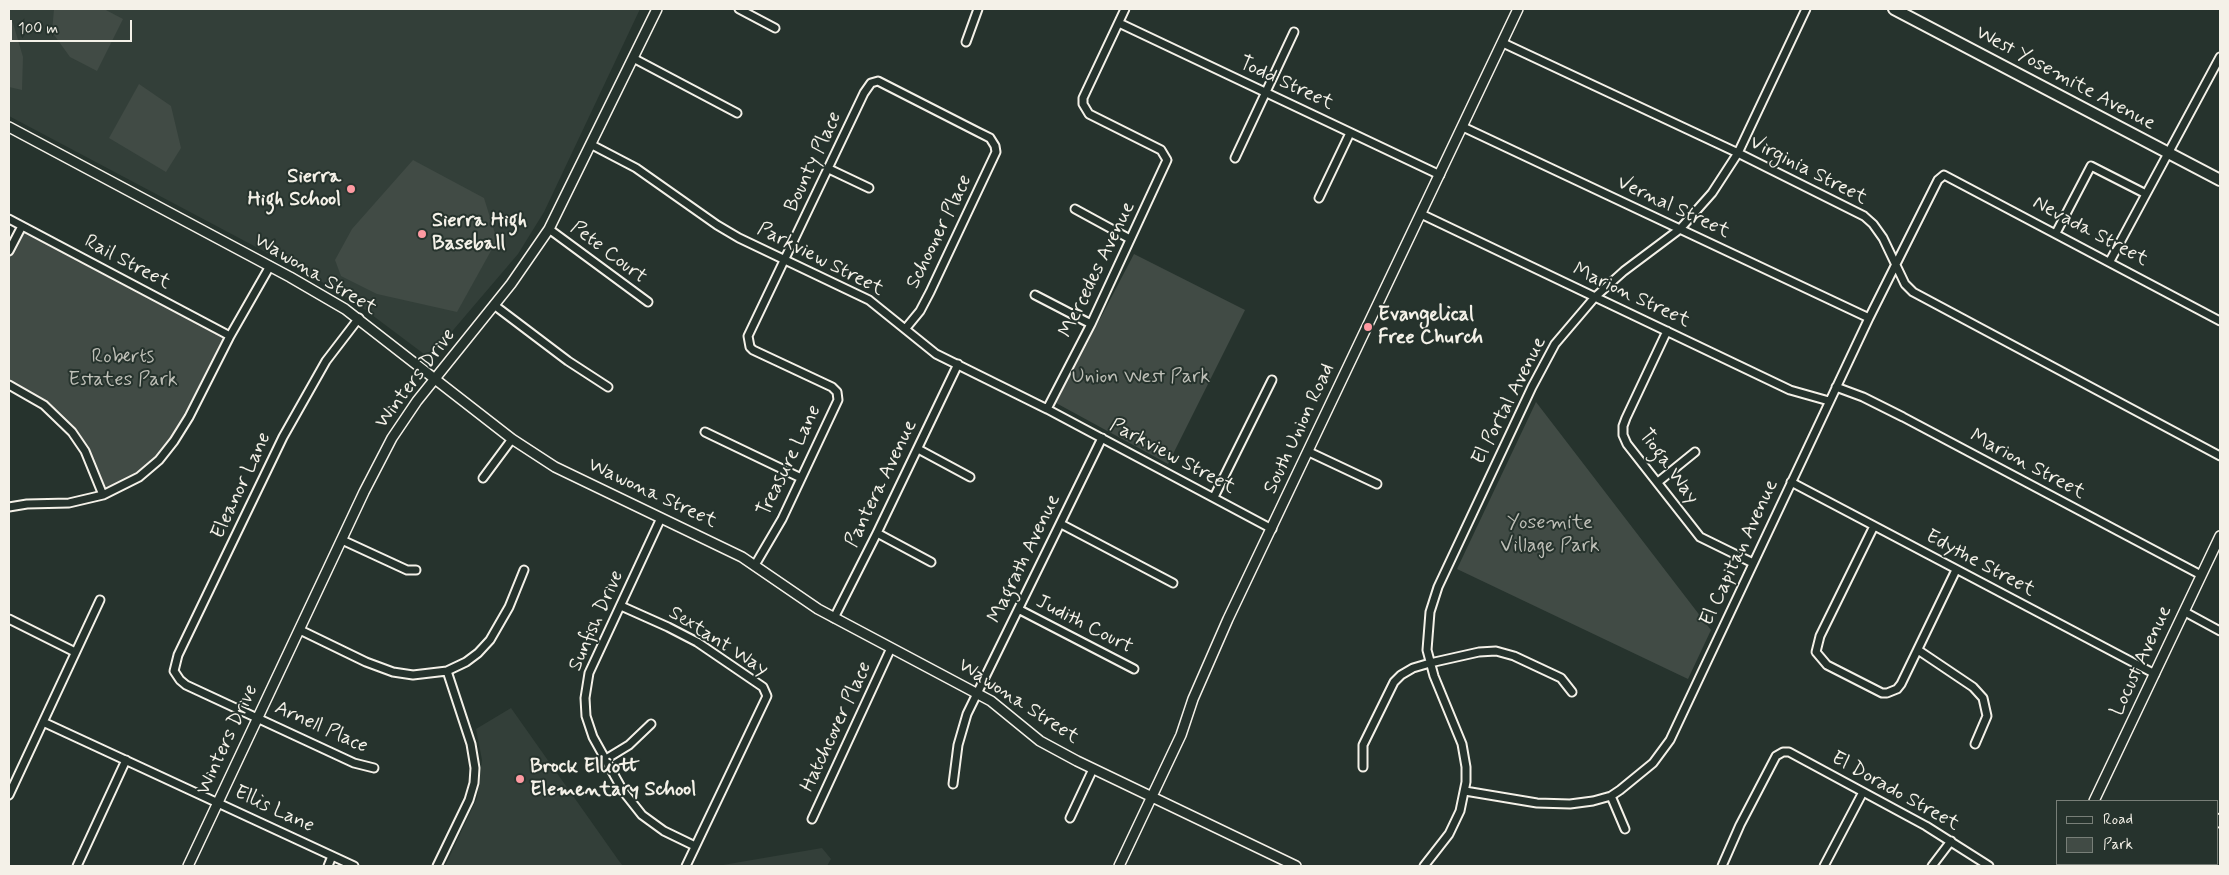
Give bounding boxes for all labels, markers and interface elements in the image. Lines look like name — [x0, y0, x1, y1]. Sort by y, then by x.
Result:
scale bar — [12, 10, 135, 42]
text: 100 m — [18, 19, 58, 39]
street label: West Yosemite Avenue — [1971, 21, 2159, 137]
street label: Todd Street — [1235, 52, 1337, 116]
street label: Bounty Place — [780, 108, 848, 216]
street label: Virginia Street — [1745, 131, 1871, 211]
place label: Sierra High School — [248, 166, 341, 213]
street label: Schooner Place — [902, 171, 978, 293]
street label: Vernal Street — [1613, 171, 1733, 245]
marker: Sierra High School — [345, 183, 357, 195]
street label: Nevada Street — [2028, 192, 2152, 272]
street label: Mercedes Avenue — [1055, 198, 1141, 342]
place label: Sierra High Baseball — [432, 210, 527, 257]
street label: Pete Court — [565, 216, 651, 290]
street label: Parkview Street — [753, 218, 887, 302]
marker: Sierra High Baseball — [416, 228, 428, 240]
street label: Wawona Street — [249, 229, 381, 321]
street label: Rail Street — [80, 230, 174, 296]
street label: Marion Street — [1568, 258, 1694, 334]
place label: Evangelical Free Church — [1378, 304, 1483, 351]
marker: Evangelical Free Church — [1362, 321, 1374, 333]
street label: Winters Drive — [371, 324, 461, 434]
street label: El Portal Avenue — [1467, 333, 1553, 469]
park label: Roberts Estates Park — [68, 346, 178, 393]
street label: South Union Road — [1259, 360, 1341, 498]
park label: Union West Park — [1072, 366, 1210, 390]
street label: Treasure Lane — [753, 401, 827, 521]
street label: Parkview Street — [1105, 414, 1239, 500]
street label: Pantera Avenue — [841, 416, 923, 552]
street label: Tioga Way — [1633, 425, 1703, 509]
street label: Marion Street — [1965, 425, 2089, 505]
street label: Eleanor Lane — [207, 429, 277, 543]
street label: Wawona Street — [584, 454, 720, 534]
street label: El Capitan Avenue — [1696, 476, 1784, 630]
street label: Magrath Avenue — [983, 491, 1067, 627]
park label: Yosemite Village Park — [1500, 512, 1600, 559]
street label: Edythe Street — [1921, 525, 2039, 603]
street label: Sunfish Drive — [564, 567, 630, 675]
street label: Judith Court — [1031, 590, 1137, 660]
street label: Sextant Way — [664, 602, 772, 682]
street label: Locust Avenue — [2106, 602, 2178, 720]
street label: Wawona Street — [953, 654, 1083, 750]
street label: Hatchcover Place — [796, 658, 878, 796]
street label: Winters Drive — [192, 681, 264, 799]
street label: Arnell Place — [271, 697, 371, 759]
street label: El Dorado Street — [1827, 747, 1963, 837]
place label: Brock Elliott Elementary School — [530, 756, 696, 803]
marker: Brock Elliott Elementary School — [514, 773, 526, 785]
street label: Ellis Lane — [230, 781, 318, 839]
legend — [2056, 800, 2219, 865]
text: Road — [2103, 810, 2133, 830]
text: Park — [2103, 835, 2133, 855]

